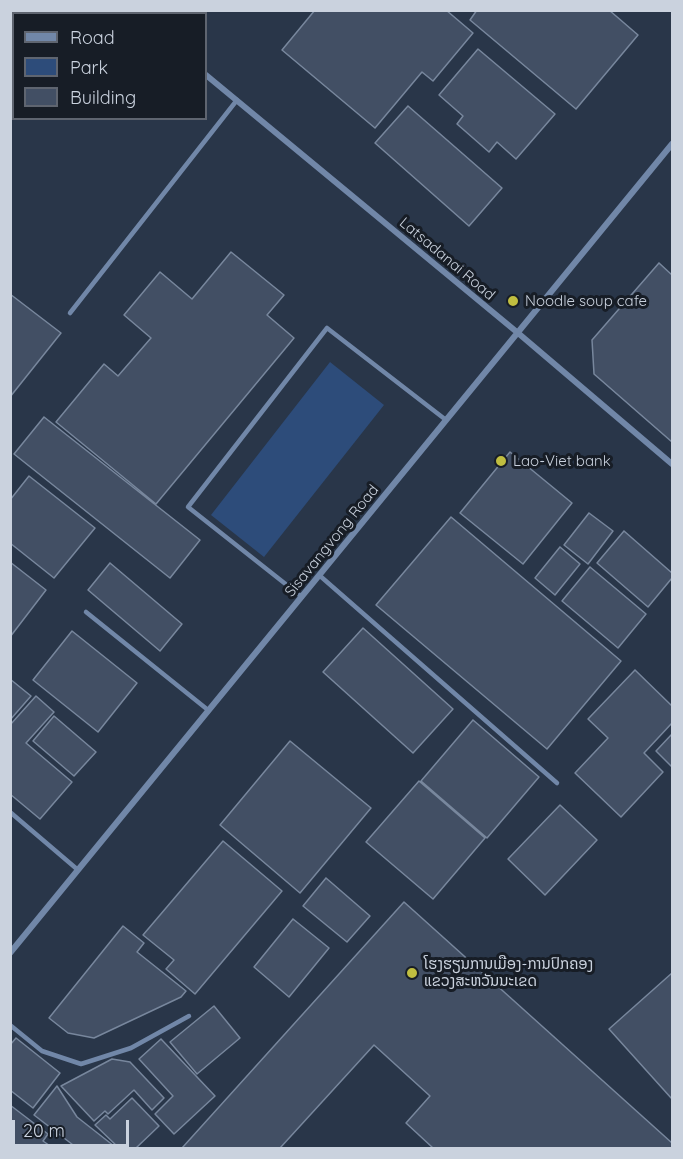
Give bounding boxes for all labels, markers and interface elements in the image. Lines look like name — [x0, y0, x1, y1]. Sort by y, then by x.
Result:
legend — [12, 12, 207, 120]
text: Road — [70, 26, 115, 49]
text: Park — [70, 56, 108, 79]
text: Building — [70, 86, 136, 109]
street label: Latsadanai Road — [396, 214, 498, 304]
place label: Noodle soup cafe — [525, 292, 647, 310]
marker: Noodle soup cafe — [506, 294, 520, 308]
place label: Lao-Viet bank — [513, 452, 611, 470]
marker: Lao-Viet bank — [494, 454, 508, 468]
street label: Sisavangvong Road — [281, 481, 383, 601]
place label: ໂຮງຮຽນການເມືອງ-ການປົກຄອງ ແຂວງສະຫວັນນະເຂດ — [424, 955, 593, 990]
marker: ໂຮງຮຽນການເມືອງ-ການປົກຄອງ ແຂວງສະຫວັນນະເຂດ — [405, 966, 419, 980]
scale bar — [15, 1108, 132, 1146]
text: 20 m — [23, 1119, 65, 1142]

